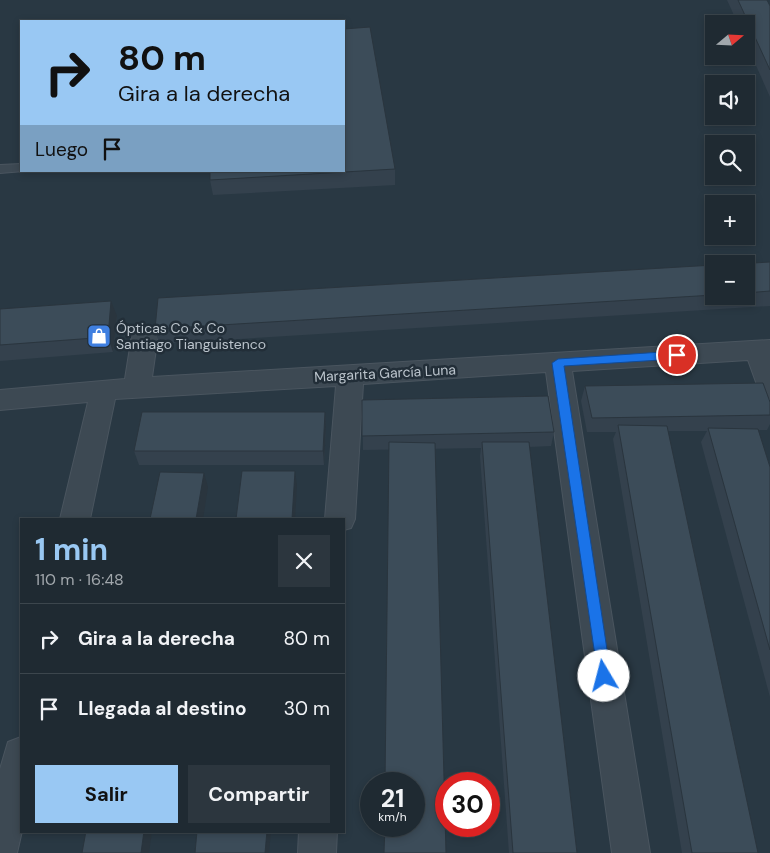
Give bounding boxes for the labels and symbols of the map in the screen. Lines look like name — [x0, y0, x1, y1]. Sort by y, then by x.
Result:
north arrow — [705, 15, 755, 65]
place label: Ópticas Co & Co Santiago Tianguistenco — [116, 319, 266, 353]
shop icon: Ópticas Co & Co Santiago Tianguistenco — [86, 323, 112, 349]
pin — [656, 334, 698, 376]
street label: Margarita García Luna — [314, 360, 456, 386]
position arrow — [577, 649, 629, 701]
speed limit sign: 30 — [435, 772, 500, 837]

